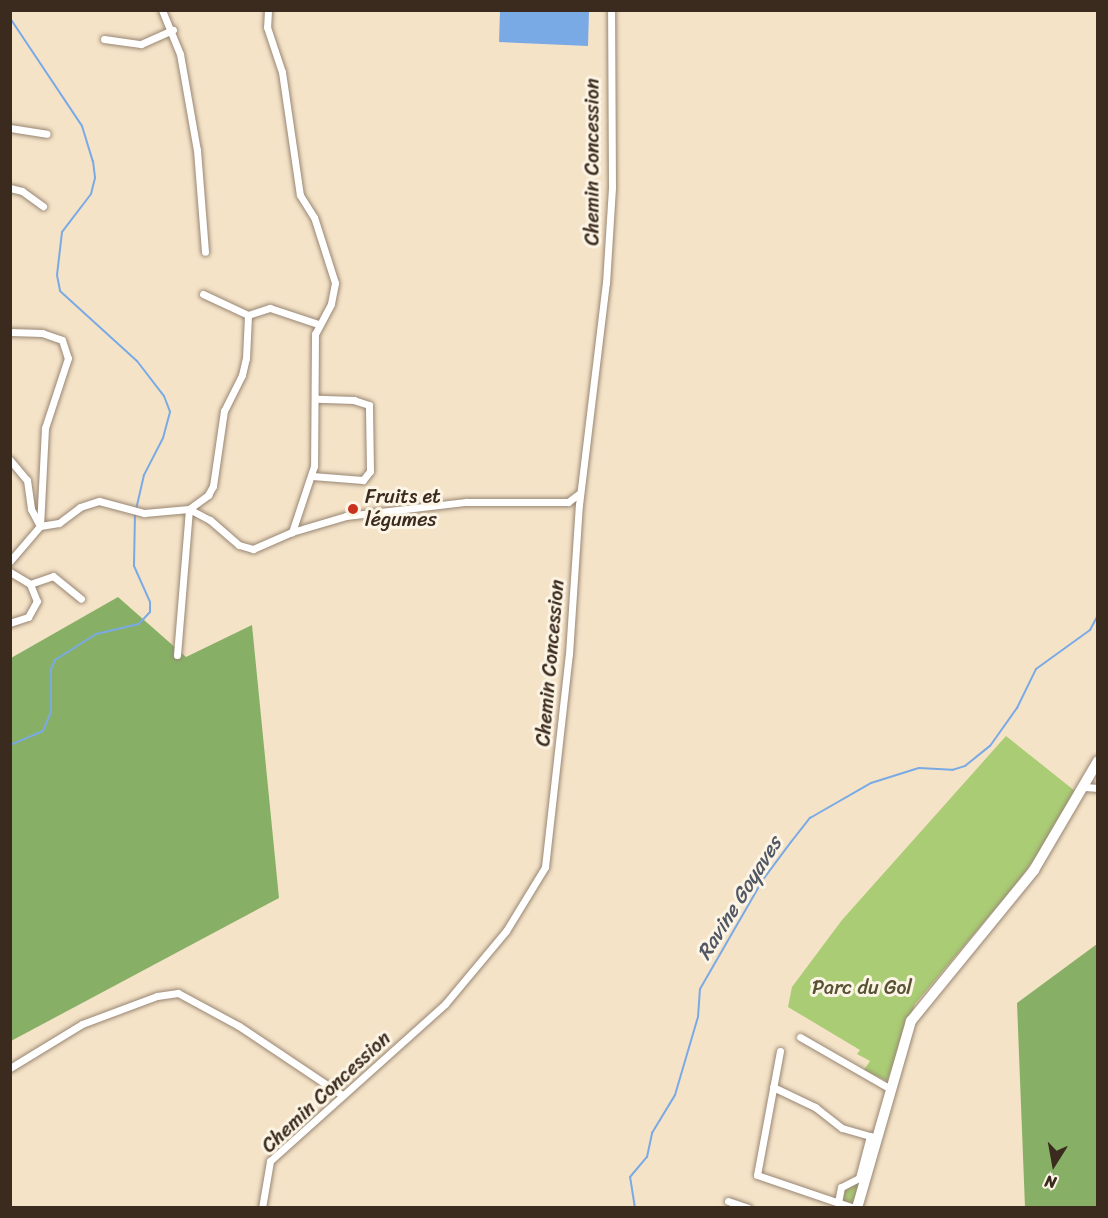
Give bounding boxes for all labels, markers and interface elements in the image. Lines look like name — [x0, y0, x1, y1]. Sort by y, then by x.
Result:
street label: Chemin Concession — [580, 78, 604, 246]
place label: Fruits et légumes — [365, 485, 441, 532]
marker: Fruits et légumes — [346, 502, 360, 516]
street label: Chemin Concession — [531, 578, 569, 748]
water label: Ravine Goyaves — [691, 832, 787, 964]
park label: Parc du Gol — [812, 975, 912, 999]
street label: Chemin Concession — [256, 1026, 396, 1158]
north arrow — [1024, 1134, 1084, 1194]
text: N — [1042, 1167, 1059, 1197]

